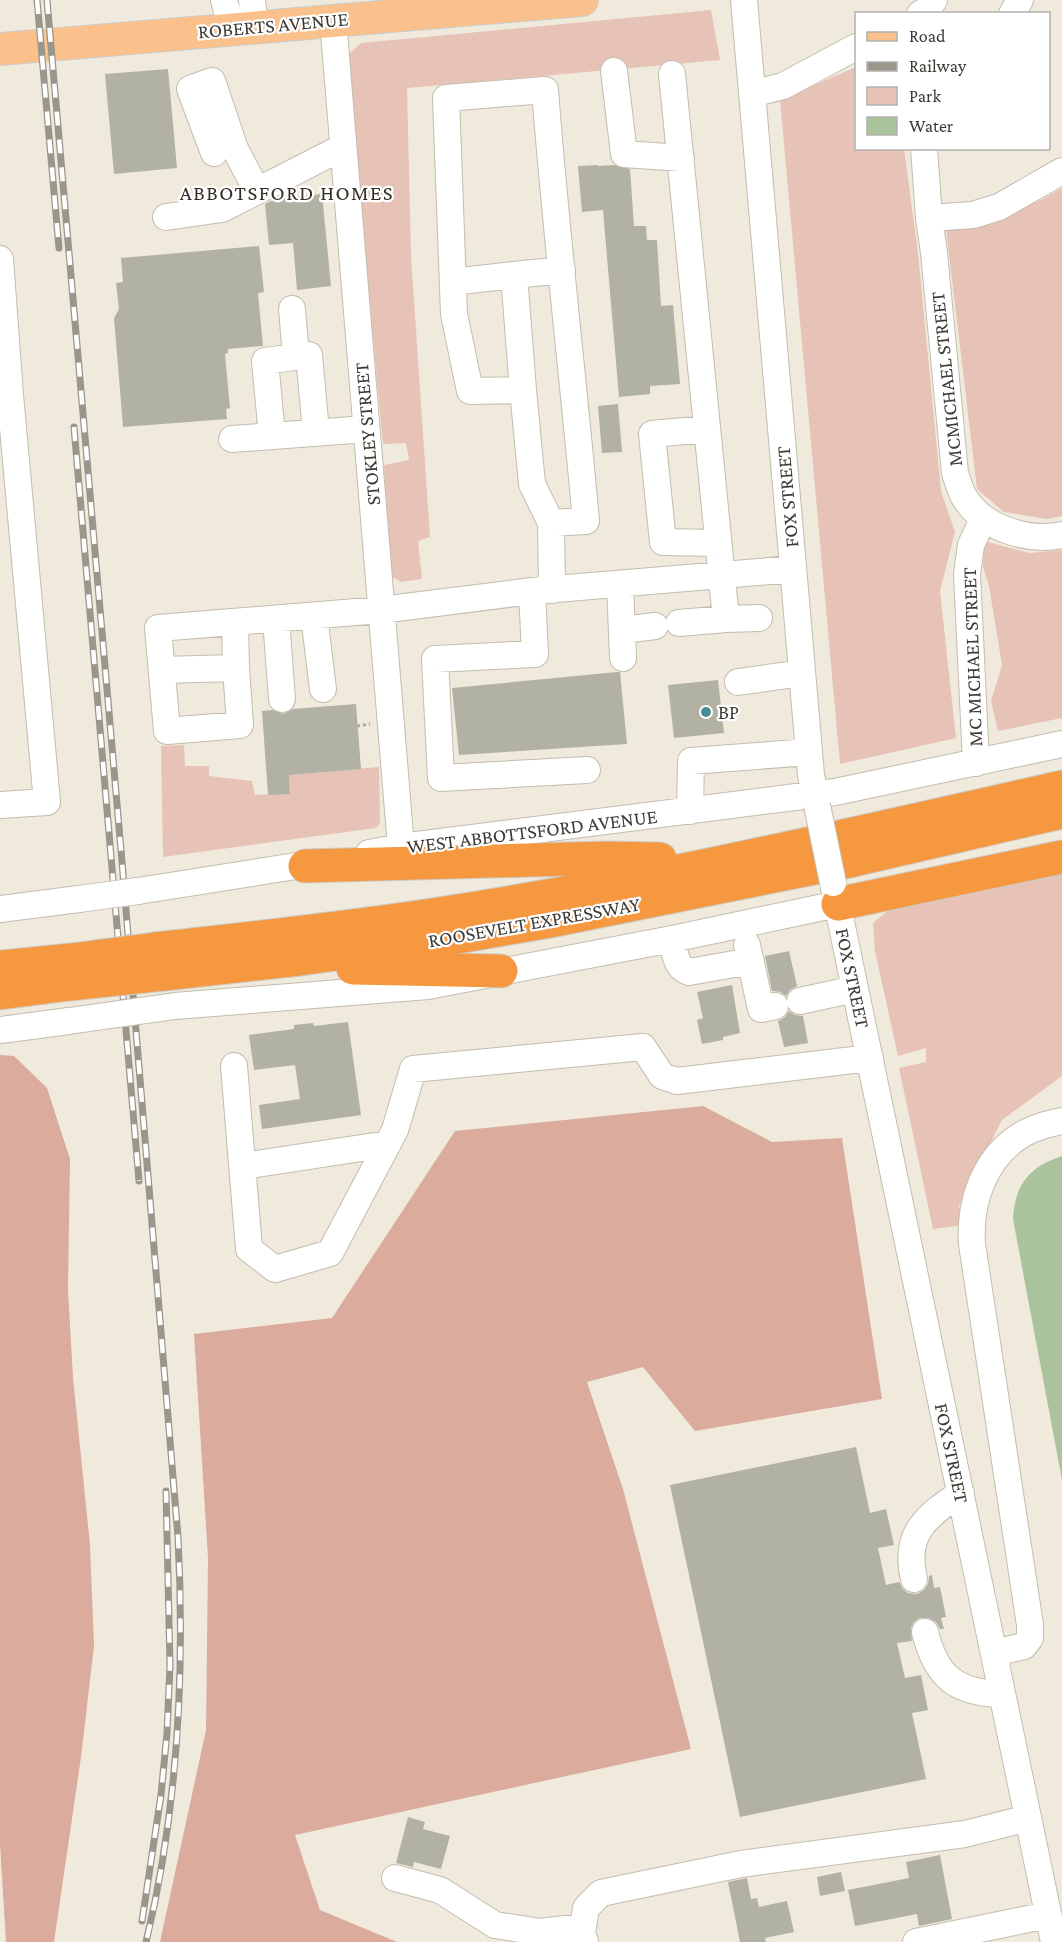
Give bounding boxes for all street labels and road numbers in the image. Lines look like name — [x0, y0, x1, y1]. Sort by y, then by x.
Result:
street label: ROBERTS AVENUE — [197, 7, 349, 43]
street label: MCMICHAEL STREET — [926, 290, 966, 468]
street label: STOKLEY STREET — [350, 361, 384, 506]
street label: FOX STREET — [772, 445, 802, 549]
street label: MC MICHAEL STREET — [958, 567, 986, 747]
street label: WEST ABBOTTSFORD AVENUE — [405, 805, 659, 857]
street label: ROOSEVELT EXPRESSWAY — [426, 892, 642, 951]
street label: FOX STREET — [832, 926, 874, 1030]
street label: FOX STREET — [931, 1401, 973, 1505]

